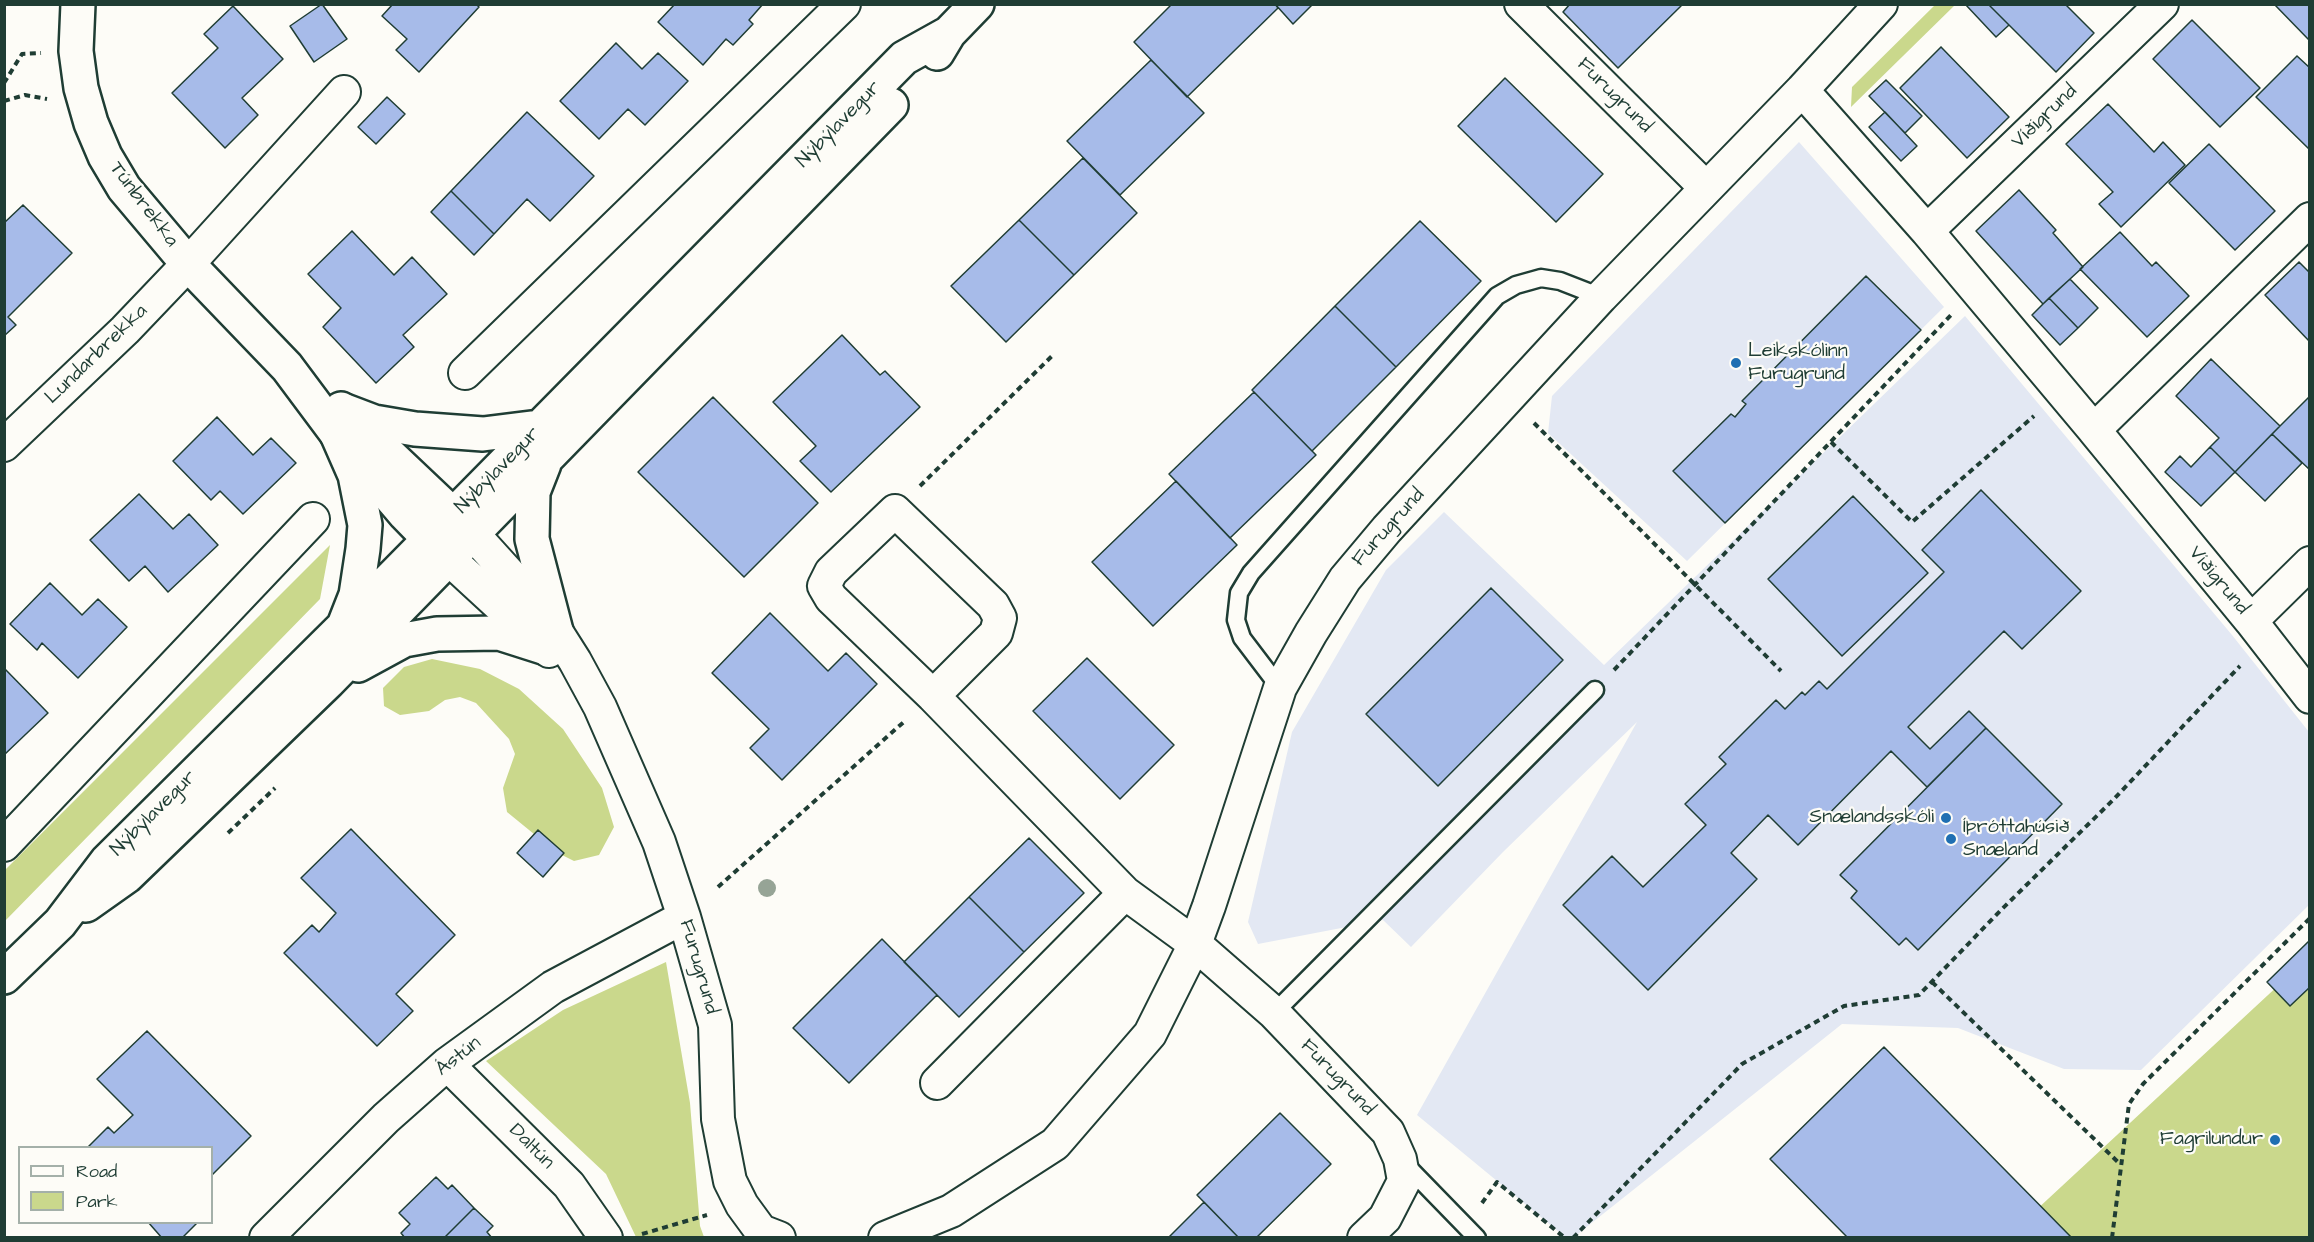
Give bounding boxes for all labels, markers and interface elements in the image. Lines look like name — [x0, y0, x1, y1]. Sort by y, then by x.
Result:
street label: Furugrund — [1571, 53, 1657, 139]
street label: Nýbýlavegur — [792, 76, 886, 174]
street label: Víðigrund — [2007, 80, 2083, 154]
street label: Túnbrekka — [103, 158, 183, 252]
street label: Lundarbrekka — [41, 300, 153, 410]
place label: Leikskólinn Furugrund — [1748, 340, 1848, 387]
marker: Leikskólinn Furugrund — [1729, 356, 1743, 370]
street label: Nýbýlavegur — [451, 422, 545, 520]
street label: Furugrund — [1348, 484, 1430, 572]
street label: Víðigrund — [2182, 542, 2254, 620]
street label: Nýbýlavegur — [106, 766, 202, 862]
place label: Snælandsskóli — [1809, 806, 1934, 830]
marker: Snælandsskóli — [1939, 811, 1953, 825]
place label: Íþróttahúsið Snæland — [1963, 816, 2070, 863]
marker: Íþróttahúsið Snæland — [1944, 832, 1958, 846]
street label: Furugrund — [673, 917, 723, 1017]
street label: Ástún — [431, 1032, 487, 1082]
street label: Furugrund — [1295, 1035, 1379, 1121]
street label: Daltún — [503, 1119, 559, 1175]
place label: Fagrilundur — [2160, 1128, 2263, 1152]
marker: Fagrilundur — [2268, 1133, 2282, 1147]
legend — [18, 1146, 213, 1224]
text: Road — [76, 1159, 117, 1184]
text: Park — [76, 1189, 118, 1214]

